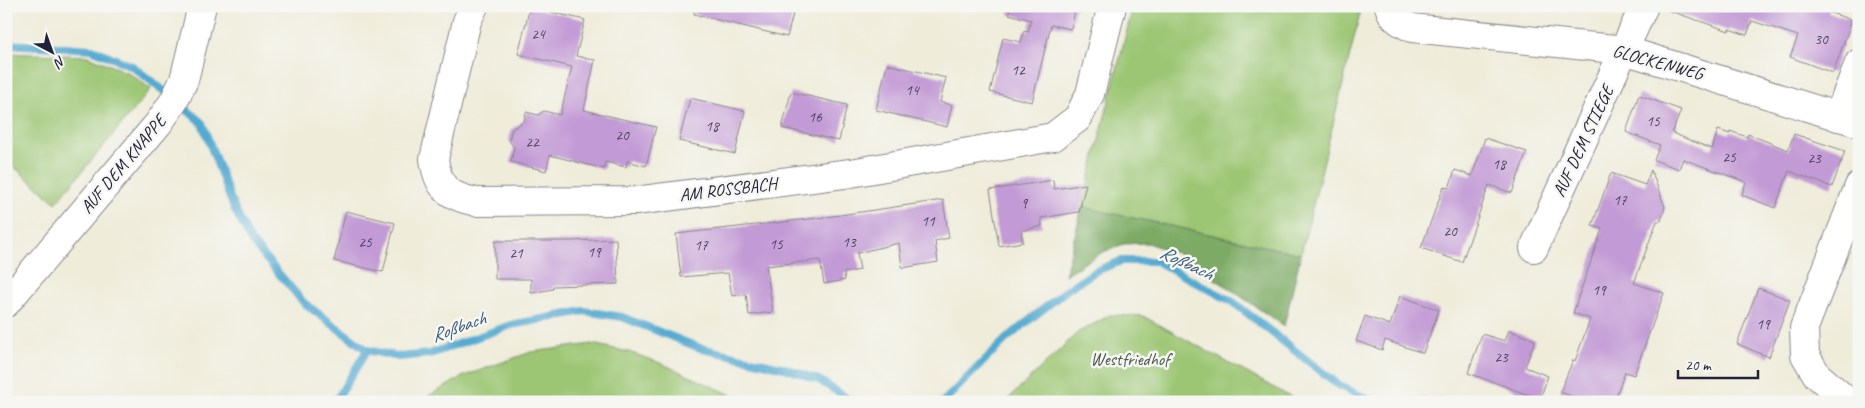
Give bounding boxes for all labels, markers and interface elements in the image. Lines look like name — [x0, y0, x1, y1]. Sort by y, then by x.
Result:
house number: 24 — [531, 25, 546, 44]
north arrow — [28, 28, 78, 78]
house number: 30 — [1814, 30, 1829, 49]
street label: GLOCKENWEG — [1610, 39, 1708, 85]
text: N — [50, 52, 69, 72]
house number: 12 — [1011, 61, 1026, 80]
street label: AUF DEM STIEGE — [1548, 80, 1619, 200]
house number: 14 — [905, 81, 920, 100]
house number: 16 — [808, 108, 823, 127]
street label: AUF DEM KNAPPE — [75, 109, 172, 218]
house number: 15 — [1646, 112, 1661, 131]
house number: 18 — [705, 117, 720, 136]
house number: 20 — [615, 126, 630, 145]
house number: 22 — [525, 133, 540, 152]
house number: 25 — [1722, 148, 1737, 167]
house number: 23 — [1807, 149, 1822, 168]
house number: 18 — [1492, 155, 1507, 174]
street label: AM ROSSBACH — [678, 172, 781, 206]
house number: 17 — [1613, 191, 1628, 210]
house number: 9 — [1021, 194, 1029, 213]
house number: 11 — [921, 212, 936, 231]
house number: 20 — [1443, 222, 1458, 241]
house number: 25 — [358, 233, 373, 252]
house number: 13 — [842, 233, 857, 252]
house number: 15 — [769, 235, 784, 254]
house number: 17 — [694, 236, 709, 255]
water label: Roßbach — [1156, 240, 1218, 286]
house number: 19 — [587, 243, 602, 262]
house number: 21 — [509, 244, 524, 263]
house number: 19 — [1592, 281, 1607, 300]
water label: Roßbach — [428, 306, 490, 348]
house number: 19 — [1756, 315, 1771, 334]
park label: Westfriedhof — [1091, 348, 1173, 370]
house number: 23 — [1494, 348, 1509, 367]
scale bar — [1678, 348, 1758, 380]
text: 20 m — [1685, 356, 1712, 375]

